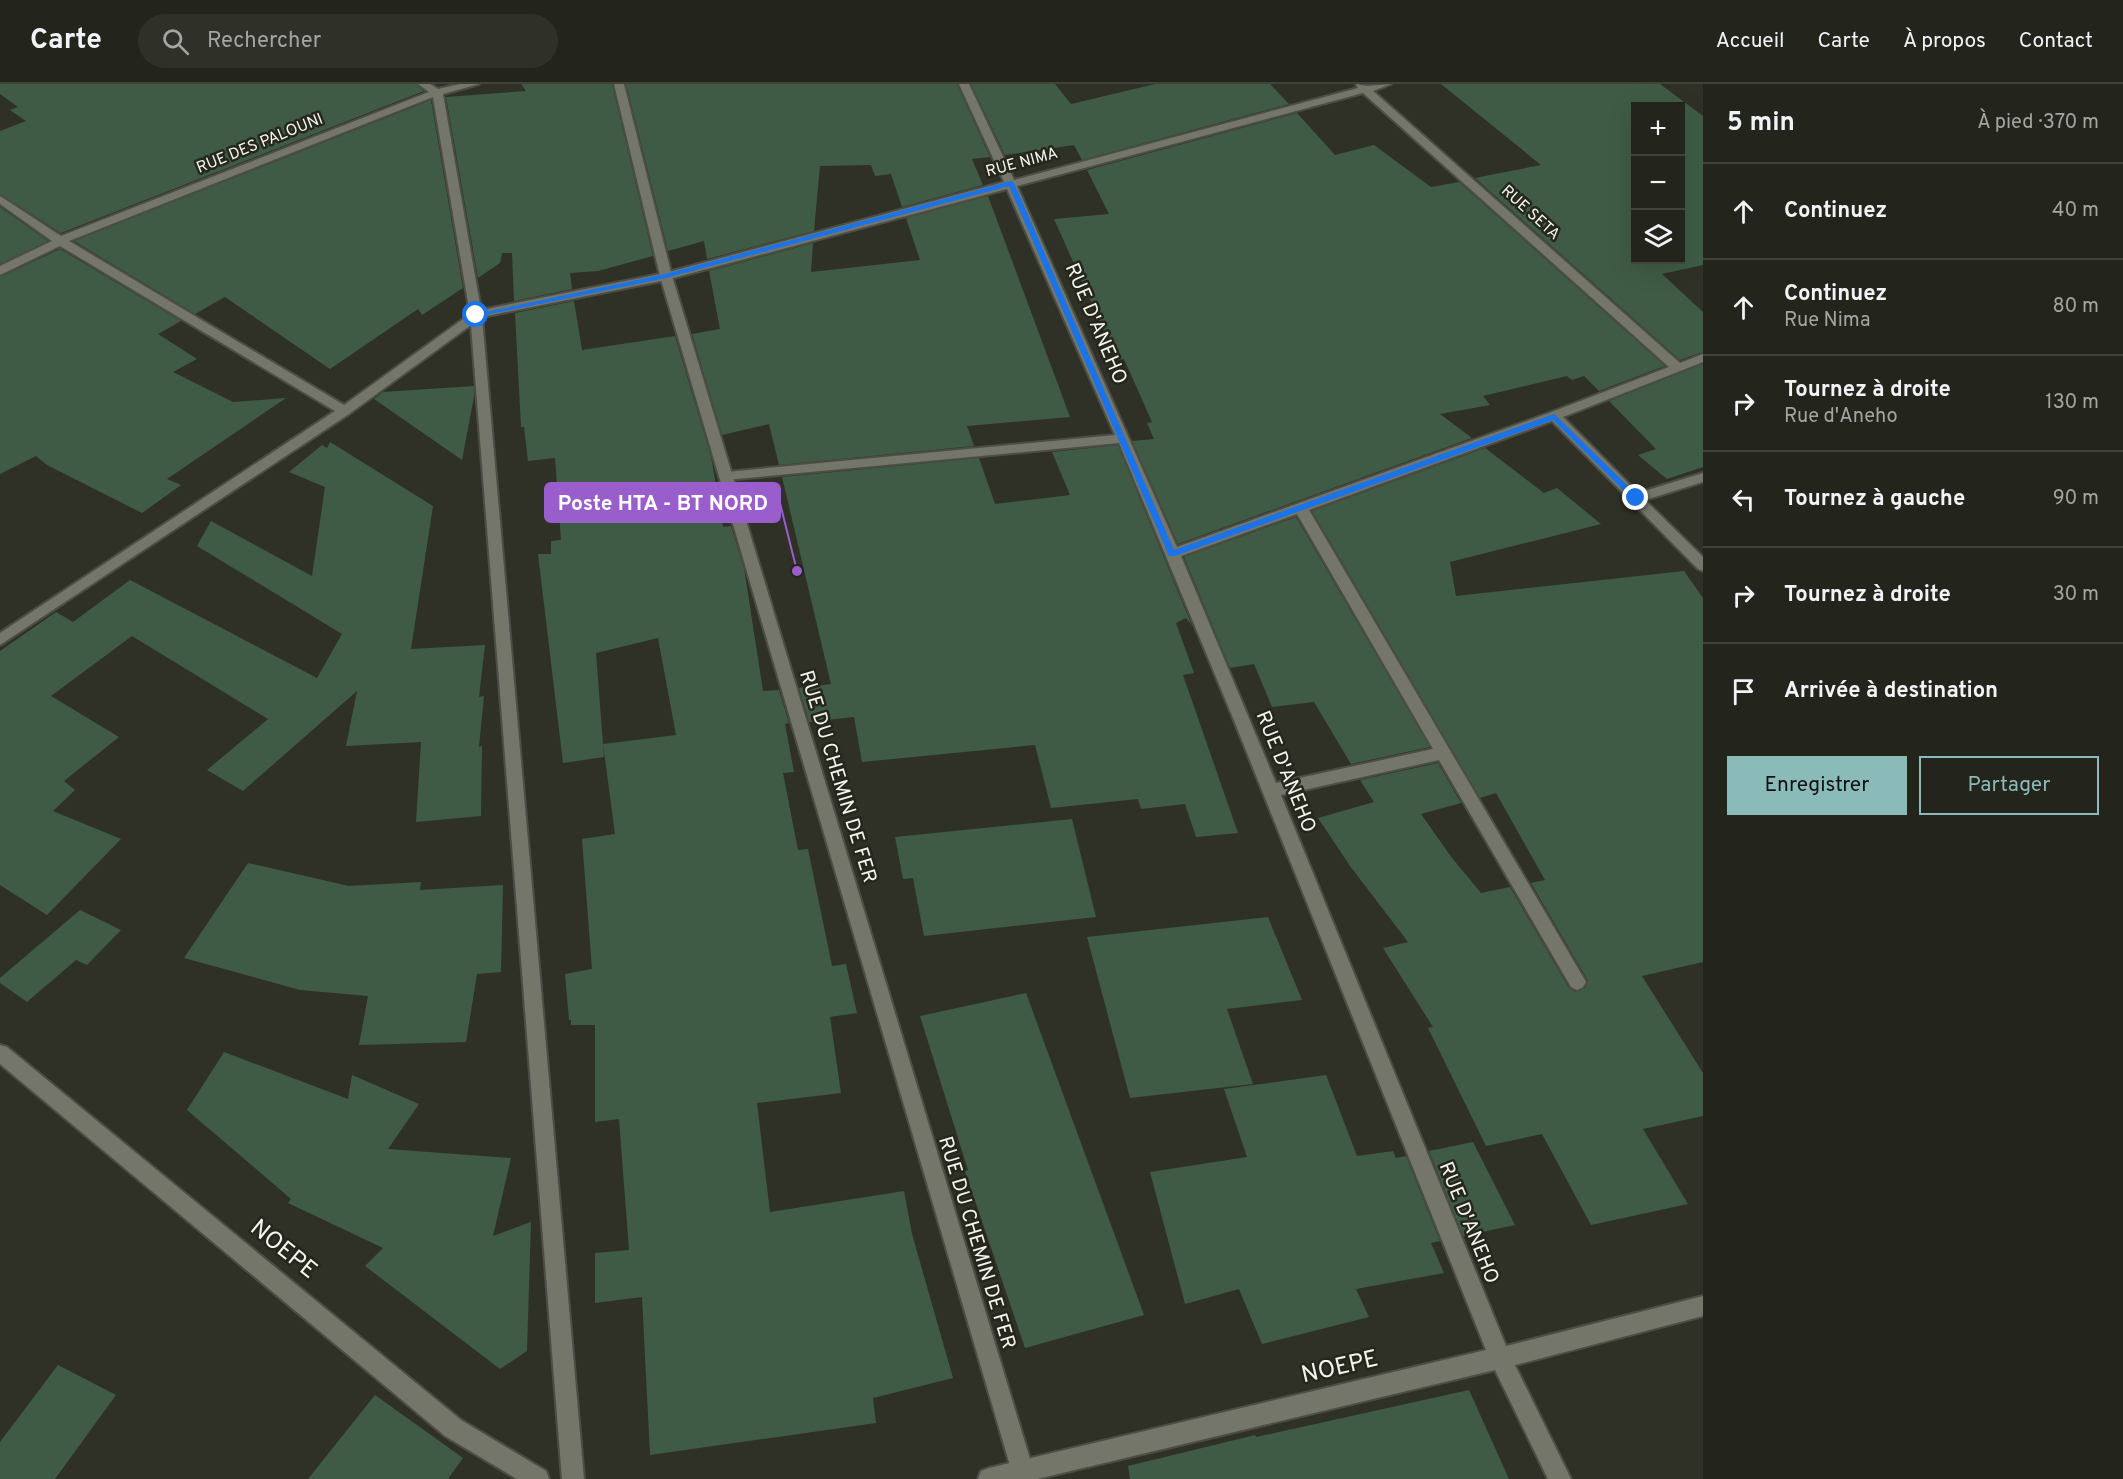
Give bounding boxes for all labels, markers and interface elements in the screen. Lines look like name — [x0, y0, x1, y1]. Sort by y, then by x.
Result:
search box — [138, 14, 558, 68]
text: Carte — [30, 23, 102, 59]
icon: search — [159, 25, 192, 58]
text: Rechercher — [207, 28, 321, 55]
text: Accueil — [1716, 28, 1785, 55]
text: Carte — [1818, 28, 1870, 55]
text: À propos — [1903, 28, 1986, 55]
text: Contact — [2019, 28, 2093, 55]
map controls — [1631, 102, 1685, 264]
button: + — [1631, 102, 1685, 156]
text: 5 min — [1727, 107, 1795, 140]
street label: RUE DES PALOUNI — [194, 109, 326, 179]
text: À pied · 370 m — [1977, 110, 2099, 136]
street label: RUE NIMA — [984, 144, 1060, 182]
button: − — [1631, 156, 1685, 210]
street label: RUE SETA — [1496, 181, 1564, 245]
icon: ahead — [1727, 195, 1760, 228]
text: Continuez — [1784, 198, 1887, 225]
text: 40 m — [2052, 198, 2099, 224]
button: layers — [1631, 210, 1685, 264]
street label: RUE D'ANEHO — [1058, 259, 1132, 389]
text: Continuez — [1784, 281, 1887, 308]
icon: ahead — [1727, 291, 1760, 324]
text: 80 m — [2053, 294, 2099, 320]
route start — [462, 301, 488, 327]
text: Rue Nima — [1784, 308, 1870, 334]
text: Tournez à droite — [1784, 377, 1951, 404]
icon: right — [1727, 387, 1760, 420]
text: 130 m — [2045, 390, 2099, 416]
text: Rue d'Aneho — [1784, 404, 1898, 430]
callout: Poste HTA - BT NORD — [545, 483, 780, 522]
icon: left — [1727, 483, 1760, 516]
route end — [1622, 484, 1648, 510]
text: Tournez à gauche — [1784, 486, 1965, 513]
text: 90 m — [2053, 486, 2099, 512]
text: Poste HTA - BT NORD — [558, 491, 768, 518]
icon: right — [1727, 579, 1760, 612]
text: Tournez à droite — [1784, 582, 1951, 609]
text: 30 m — [2053, 582, 2099, 608]
street label: RUE DU CHEMIN DE FER — [792, 667, 882, 887]
icon: arrive — [1727, 675, 1760, 708]
text: Arrivée à destination — [1784, 678, 1998, 705]
street label: RUE D'ANEHO — [1249, 707, 1321, 837]
button: Enregistrer — [1727, 756, 1907, 815]
button: Partager — [1919, 756, 2099, 815]
street label: RUE DU CHEMIN DE FER — [931, 1133, 1021, 1353]
street label: RUE D'ANEHO — [1432, 1158, 1504, 1288]
street label: NOEPE — [243, 1214, 323, 1286]
street label: NOEPE — [1299, 1345, 1381, 1391]

